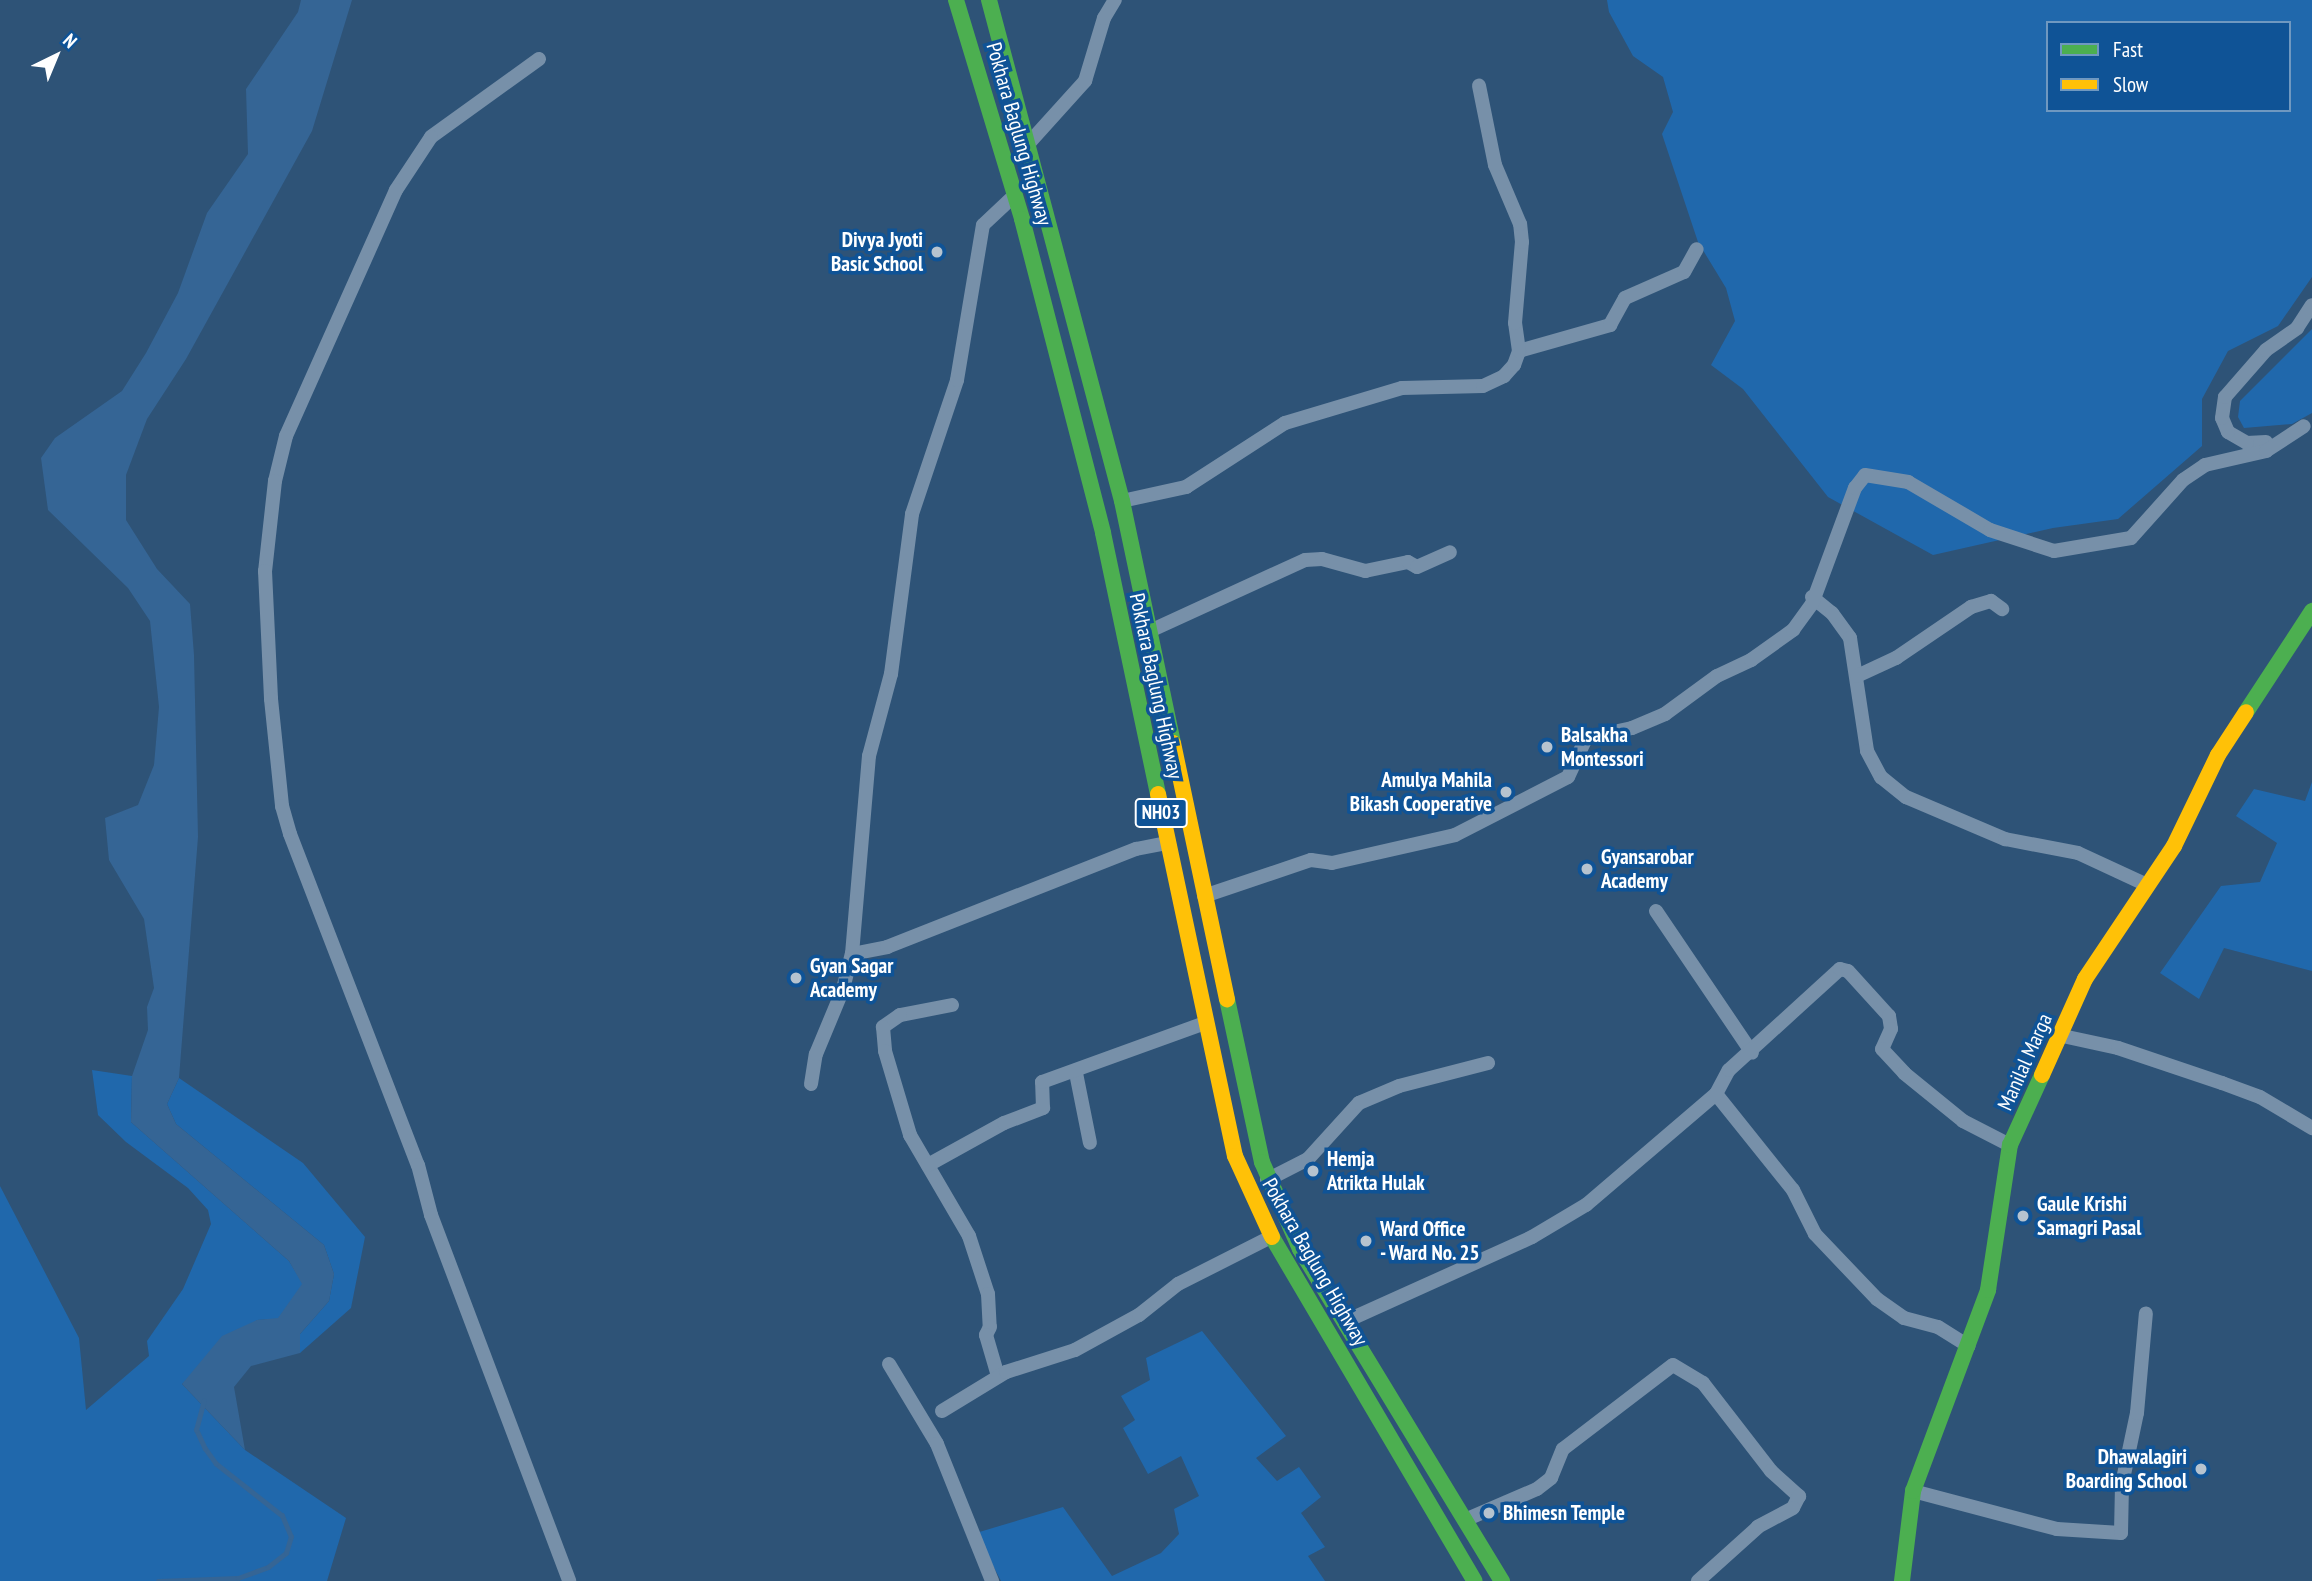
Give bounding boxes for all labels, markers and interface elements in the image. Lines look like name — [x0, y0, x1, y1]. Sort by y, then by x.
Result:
north arrow — [21, 21, 91, 91]
legend — [2046, 21, 2291, 112]
text: N — [58, 28, 82, 53]
text: Fast — [2113, 36, 2143, 63]
street label: Pokhara Baglung Highway — [981, 40, 1057, 228]
text: Slow — [2113, 71, 2148, 98]
place label: Divya Jyoti Basic School — [831, 227, 923, 277]
marker: Divya Jyoti Basic School — [929, 244, 945, 260]
street label: Pokhara Baglung Highway — [1124, 591, 1188, 781]
place label: Balsakha Montessori — [1561, 722, 1644, 772]
marker: Balsakha Montessori — [1539, 739, 1555, 755]
place label: Amulya Mahila Bikash Cooperative — [1350, 767, 1492, 817]
marker: Amulya Mahila Bikash Cooperative — [1498, 784, 1514, 800]
road number: NH03 — [1133, 798, 1189, 828]
place label: Gyansarobar Academy — [1601, 844, 1694, 894]
marker: Gyansarobar Academy — [1579, 861, 1595, 877]
place label: Gyan Sagar Academy — [810, 953, 893, 1003]
marker: Gyan Sagar Academy — [788, 970, 804, 986]
street label: Manilal Marga — [1993, 1010, 2057, 1114]
place label: Hemja Atrikta Hulak — [1327, 1146, 1425, 1196]
marker: Hemja Atrikta Hulak — [1305, 1163, 1321, 1179]
street label: Pokhara Baglung Highway — [1257, 1174, 1373, 1350]
place label: Gaule Krishi Samagri Pasal — [2037, 1191, 2141, 1241]
marker: Gaule Krishi Samagri Pasal — [2015, 1208, 2031, 1224]
place label: Ward Office - Ward No. 25 — [1380, 1216, 1483, 1266]
marker: Ward Office - Ward No. 25 — [1358, 1233, 1374, 1249]
place label: Dhawalagiri Boarding School — [2066, 1444, 2187, 1494]
marker: Dhawalagiri Boarding School — [2193, 1461, 2209, 1477]
place label: Bhimesn Temple — [1503, 1500, 1626, 1526]
marker: Bhimesn Temple — [1481, 1505, 1497, 1521]

